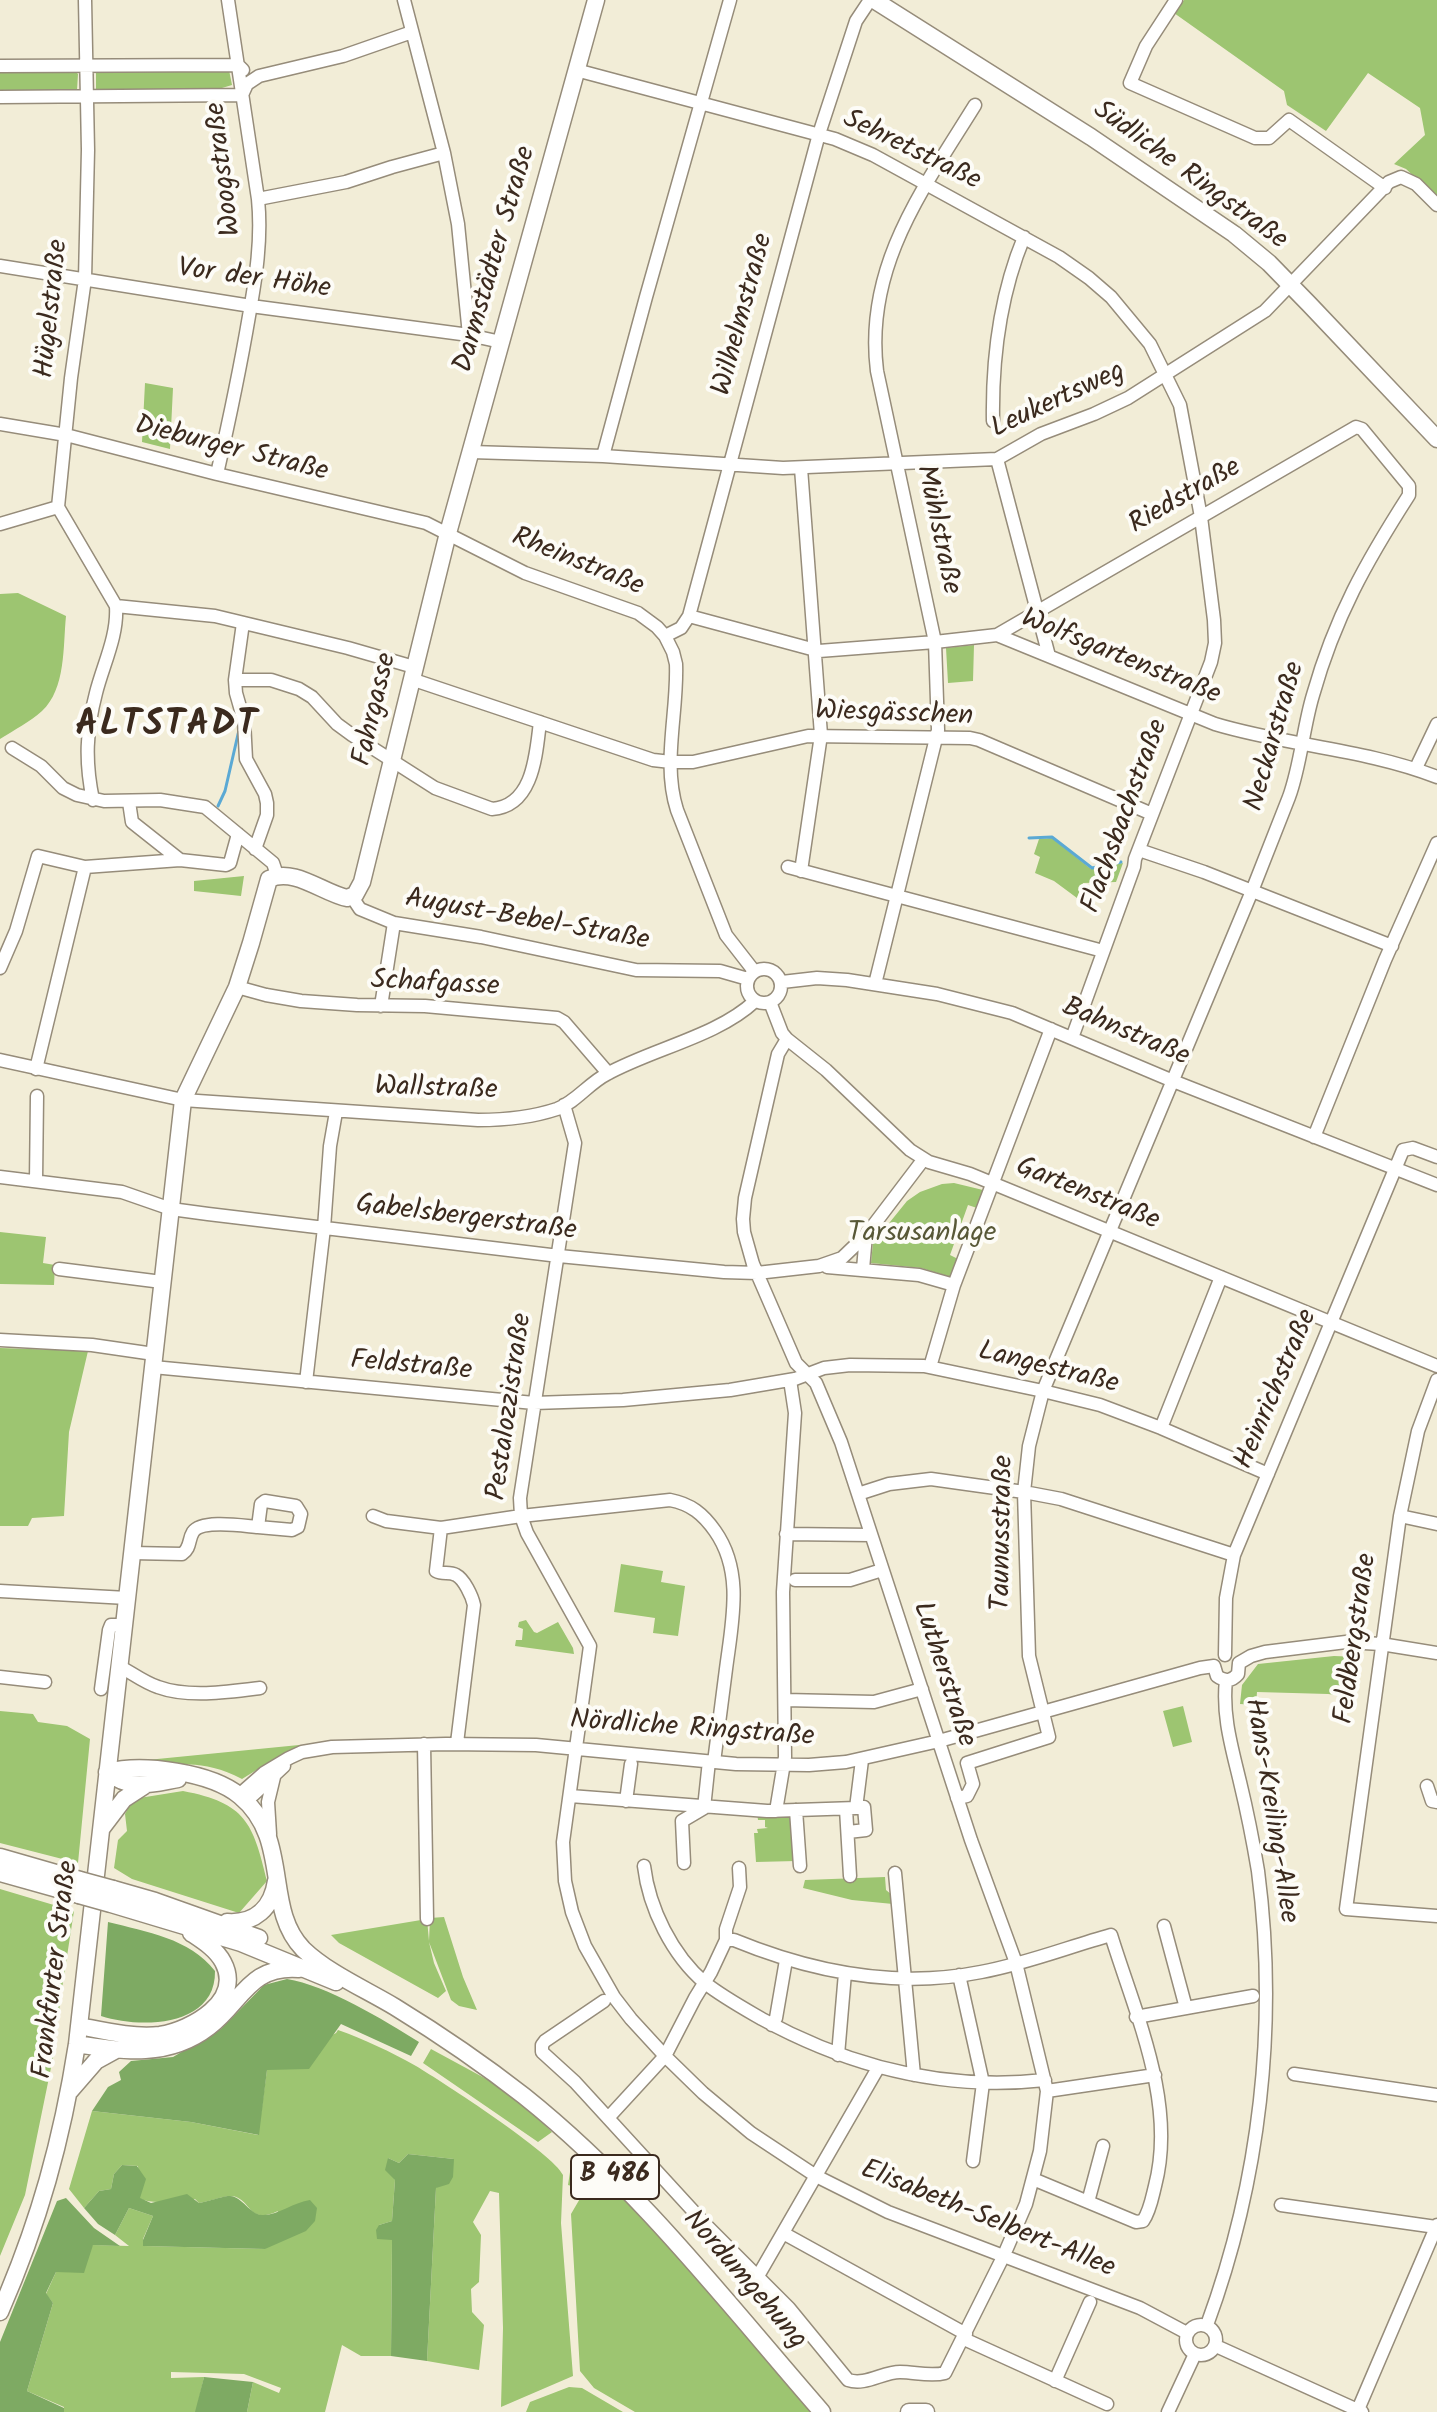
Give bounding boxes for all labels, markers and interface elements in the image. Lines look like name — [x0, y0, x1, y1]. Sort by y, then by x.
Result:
street label: Südliche Ringstraße — [1085, 95, 1293, 259]
street label: Woogstraße — [201, 100, 251, 238]
street label: Sehretstraße — [837, 104, 985, 200]
street label: Darmstädter Straße — [449, 143, 545, 377]
street label: Wilhelmstraße — [707, 230, 783, 400]
street label: Hügelstraße — [30, 238, 78, 380]
street label: Vor der Höhe — [175, 254, 333, 308]
street label: Leukertsweg — [987, 356, 1131, 448]
street label: Dieburger Straße — [131, 411, 331, 491]
street label: Riedstraße — [1124, 453, 1248, 543]
street label: Mühlstraße — [906, 462, 966, 598]
street label: Rheinstraße — [506, 522, 648, 606]
street label: Wolfsgartenstraße — [1015, 604, 1225, 714]
street label: Fahrgasse — [348, 650, 406, 770]
street label: Neckarstraße — [1240, 659, 1314, 815]
street label: Wiesgässchen — [814, 696, 974, 736]
district label: ALTSTADT — [75, 706, 259, 750]
street label: Flachsbachstraße — [1076, 716, 1178, 918]
street label: August-Bebel-Straße — [402, 884, 652, 960]
street label: Schafgasse — [370, 966, 500, 1006]
street label: Bahnstraße — [1056, 992, 1194, 1076]
street label: Wallstraße — [374, 1072, 498, 1110]
street label: Gartenstraße — [1010, 1152, 1164, 1240]
street label: Gabelsbergerstraße — [354, 1190, 578, 1250]
park label: Tarsusanlage — [848, 1218, 996, 1252]
street label: Heinrichstraße — [1229, 1305, 1327, 1475]
street label: Pestalozzistraße — [482, 1311, 542, 1503]
street label: Langestraße — [974, 1336, 1122, 1404]
street label: Feldstraße — [349, 1346, 473, 1390]
street label: Taunusstraße — [987, 1455, 1023, 1611]
street label: Feldbergstraße — [1329, 1551, 1387, 1727]
street label: Lutherstraße — [903, 1598, 981, 1752]
street label: Hans-Kreiling-Allee — [1235, 1696, 1303, 1926]
street label: Nördliche Ringstraße — [569, 1706, 815, 1756]
street label: Frankfurter Straße — [28, 1859, 88, 2081]
road number: B 486 — [571, 2155, 659, 2199]
street label: Elisabeth-Selbert-Allee — [855, 2155, 1119, 2287]
street label: Nordumgehung — [673, 2205, 813, 2357]

